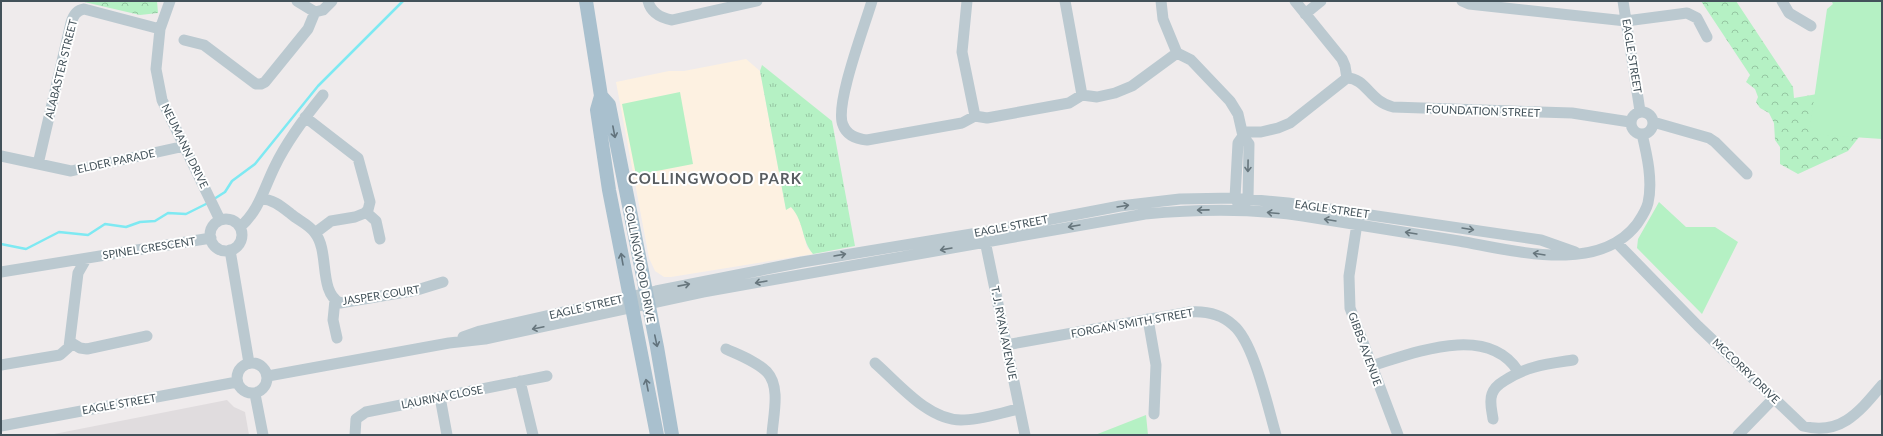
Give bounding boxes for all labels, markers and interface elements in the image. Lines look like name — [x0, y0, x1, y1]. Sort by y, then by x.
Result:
street label: ALABASTER STREET — [42, 17, 79, 120]
street label: EAGLE STREET — [1620, 18, 1645, 94]
street label: NEUMANN DRIVE — [159, 101, 212, 190]
street label: FOUNDATION STREET — [1426, 102, 1541, 119]
one-way arrow — [610, 125, 618, 138]
street label: ELDER PARADE — [76, 146, 156, 175]
one-way arrow — [1244, 159, 1252, 172]
district label: COLLINGWOOD PARK — [628, 169, 802, 187]
street label: EAGLE STREET — [1294, 197, 1371, 220]
one-way arrow — [1116, 201, 1129, 209]
street label: COLLINGWOOD DRIVE — [623, 204, 658, 324]
one-way arrow — [1197, 206, 1210, 213]
one-way arrow — [1267, 209, 1280, 216]
street label: EAGLE STREET — [973, 212, 1049, 239]
one-way arrow — [1324, 216, 1337, 224]
one-way arrow — [1068, 222, 1081, 230]
one-way arrow — [1461, 225, 1474, 233]
one-way arrow — [1405, 229, 1418, 237]
street label: SPINEL CRESCENT — [102, 234, 197, 261]
one-way arrow — [940, 245, 953, 253]
one-way arrow — [1533, 250, 1546, 258]
one-way arrow — [833, 251, 846, 259]
one-way arrow — [618, 253, 626, 266]
one-way arrow — [755, 278, 768, 286]
one-way arrow — [677, 281, 690, 289]
street label: JASPER COURT — [341, 282, 421, 307]
street label: T. J. RYAN AVENUE — [989, 285, 1020, 381]
street label: EAGLE STREET — [548, 292, 624, 321]
street label: FORGAN SMITH STREET — [1070, 305, 1195, 340]
street label: GIBBS AVENUE — [1346, 310, 1385, 387]
one-way arrow — [532, 324, 545, 332]
one-way arrow — [652, 334, 660, 347]
street label: MCCORRY DRIVE — [1710, 335, 1783, 406]
one-way arrow — [643, 379, 651, 392]
street label: LAURINA CLOSE — [400, 382, 484, 411]
street label: EAGLE STREET — [81, 391, 157, 416]

